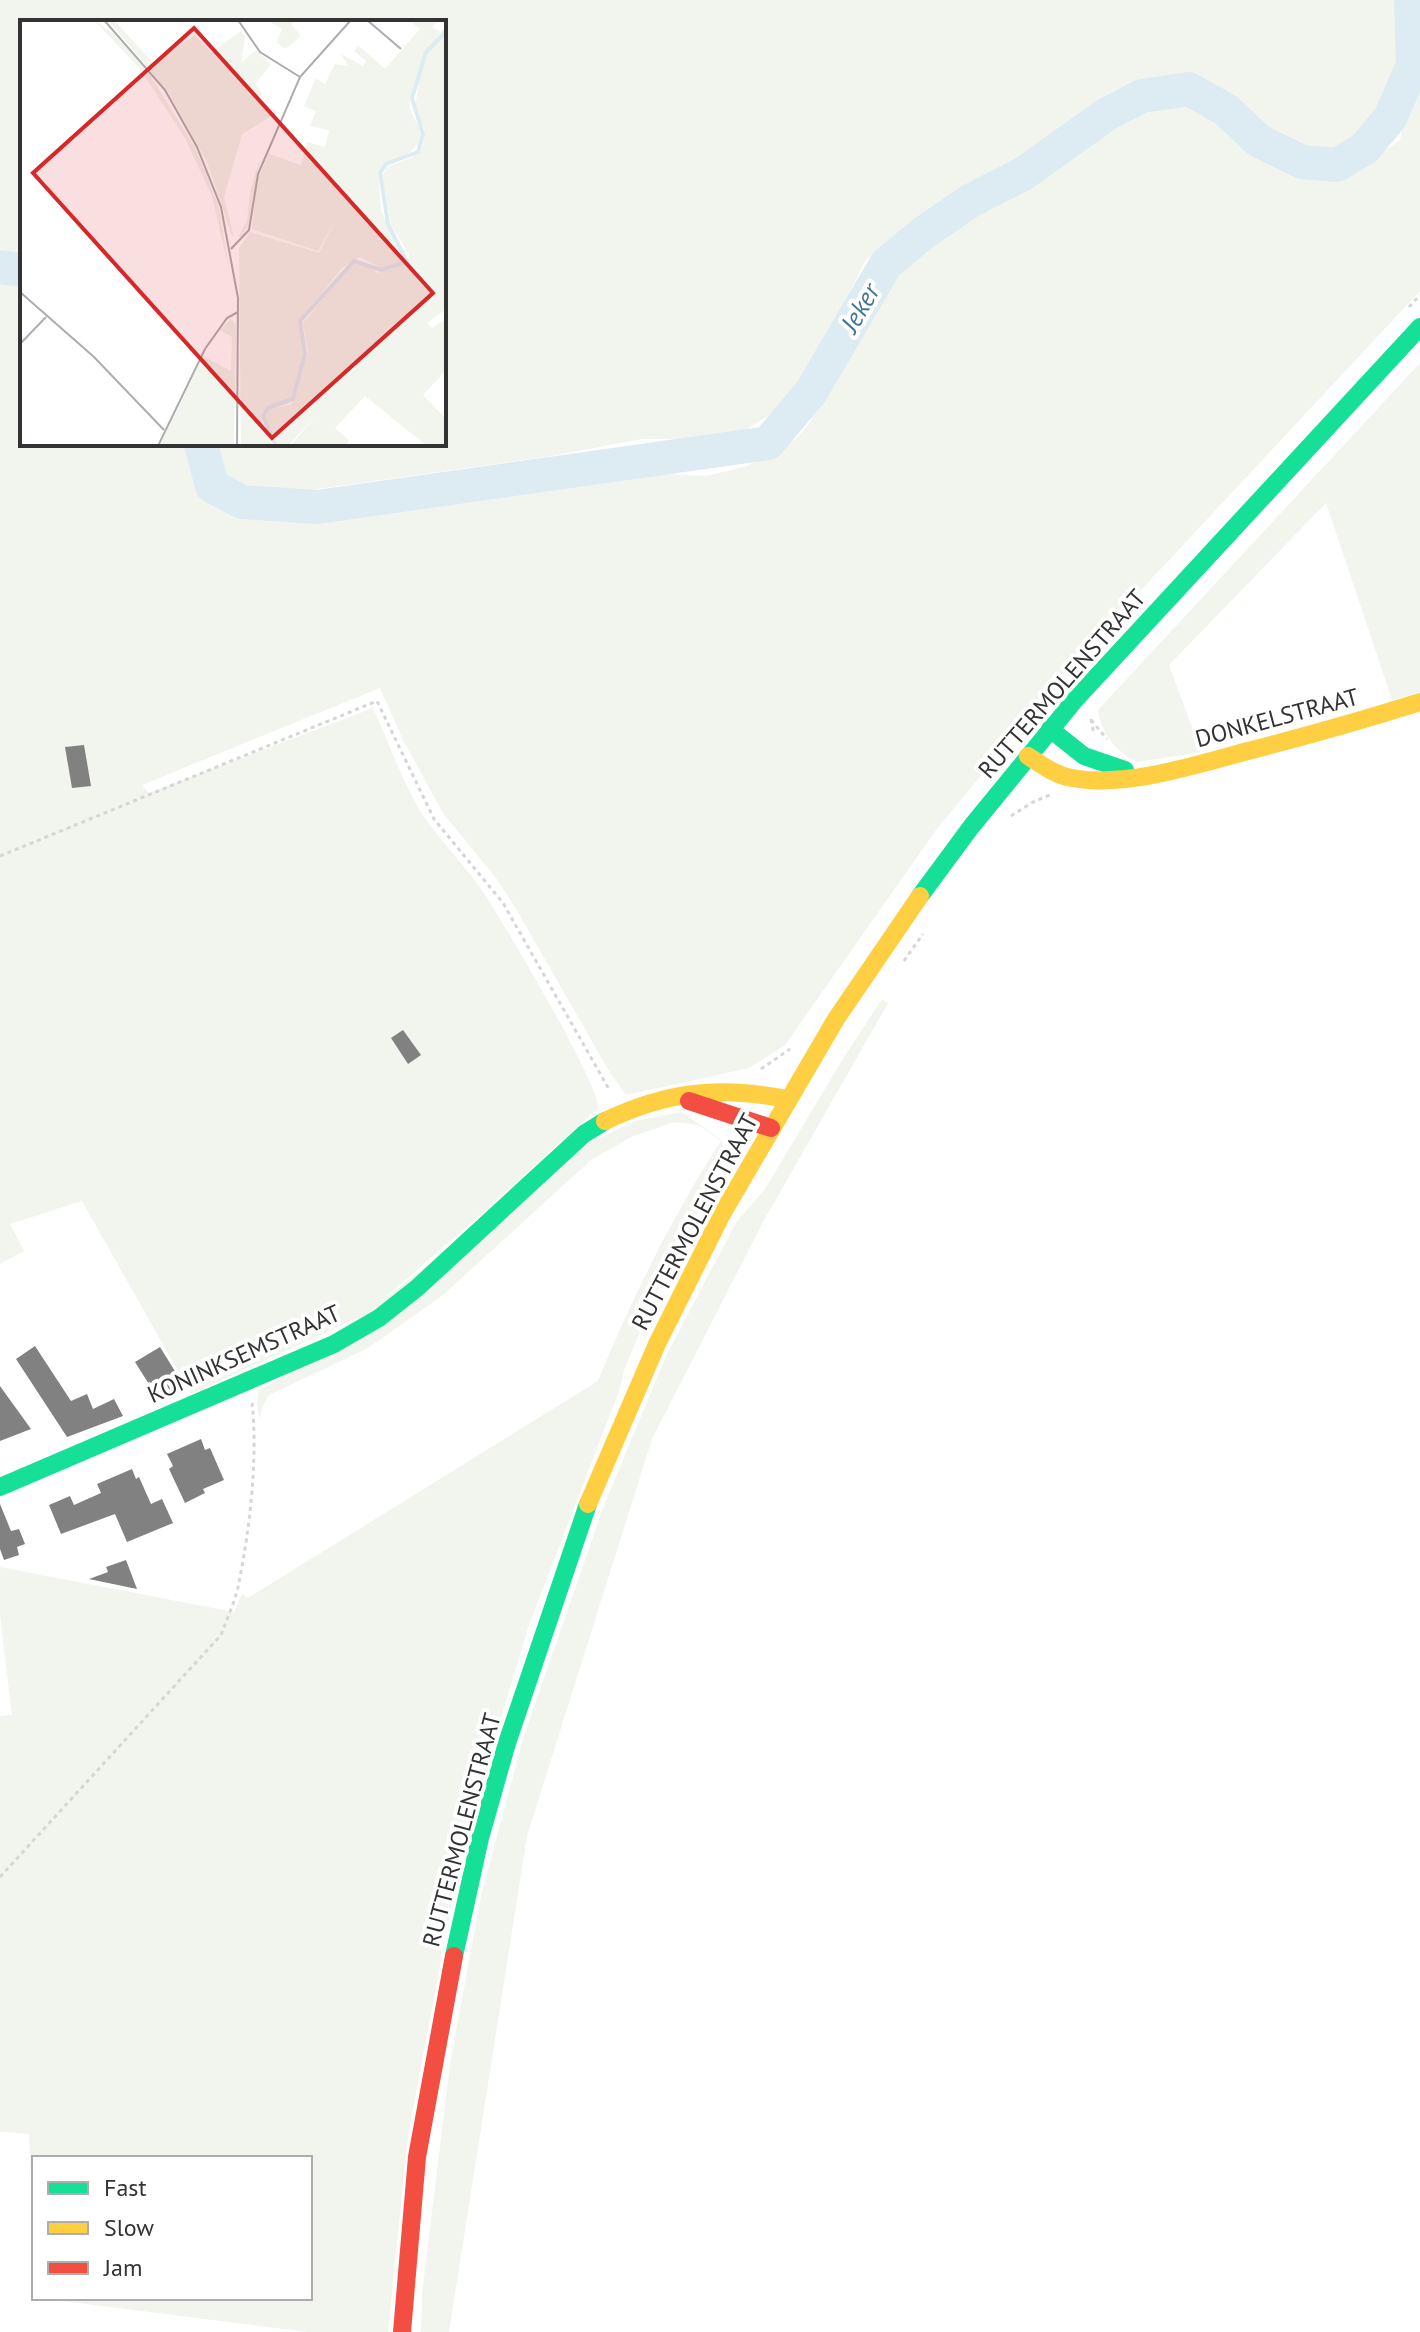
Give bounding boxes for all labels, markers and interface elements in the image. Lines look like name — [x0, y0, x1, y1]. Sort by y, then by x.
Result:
inset map — [20, 20, 446, 446]
water label: Jeker — [832, 276, 887, 340]
street label: RUTTERMOLENSTRAAT — [971, 583, 1152, 785]
street label: DONKELSTRAAT — [1192, 681, 1362, 754]
street label: RUTTERMOLENSTRAAT — [624, 1108, 765, 1335]
street label: KONINKSEMSTRAAT — [143, 1297, 345, 1410]
street label: RUTTERMOLENSTRAAT — [415, 1710, 508, 1950]
legend — [32, 2156, 312, 2300]
text: Fast — [104, 2172, 147, 2203]
text: Slow — [104, 2212, 154, 2243]
text: Jam — [103, 2252, 142, 2283]

